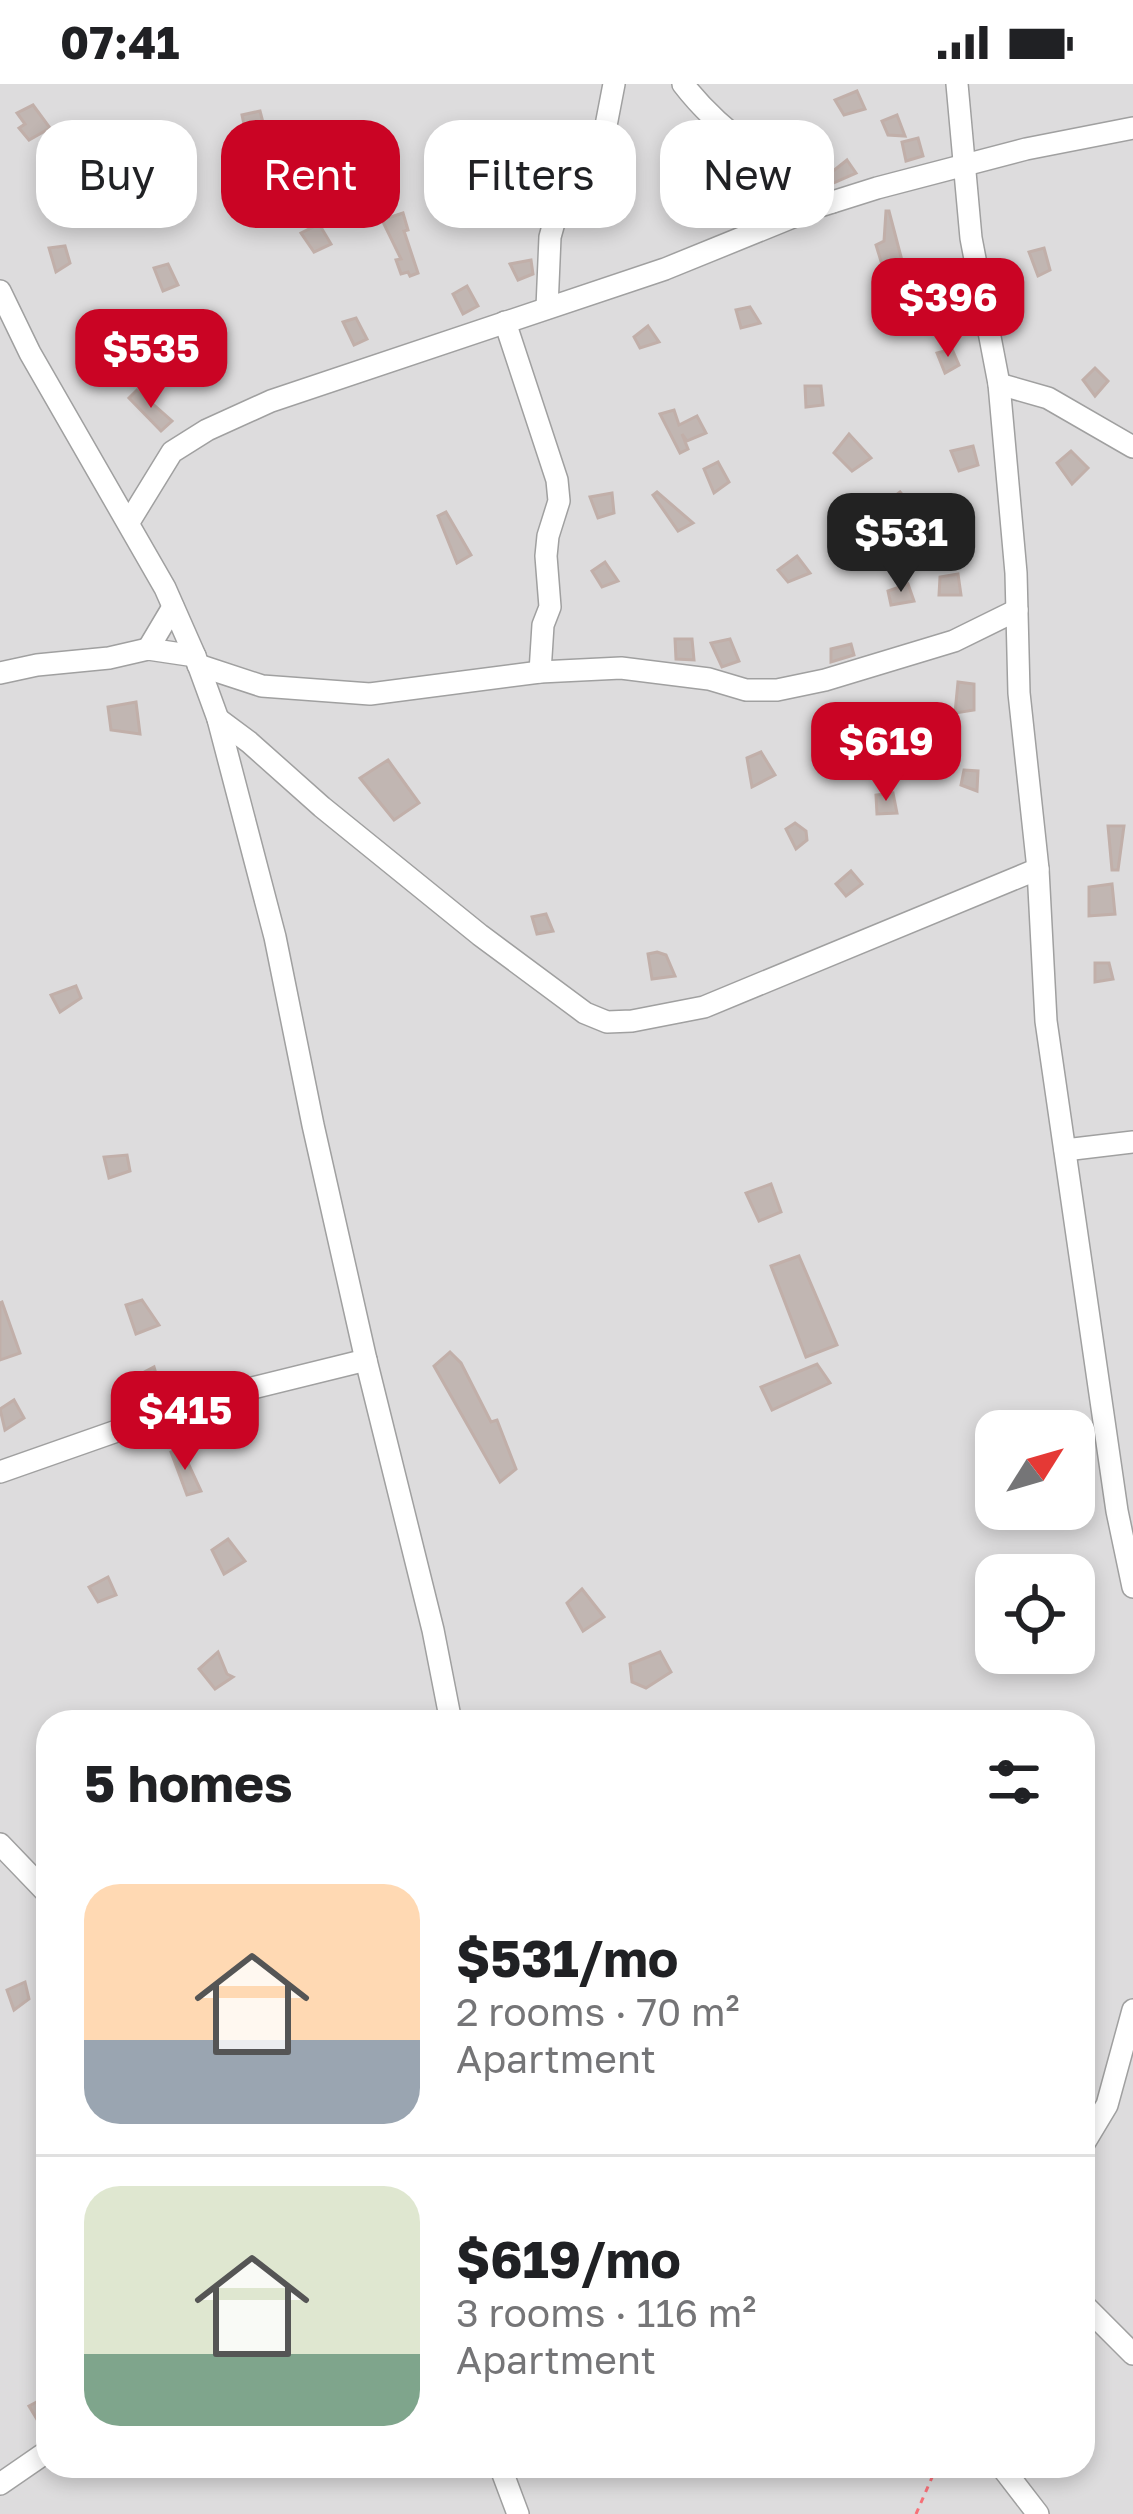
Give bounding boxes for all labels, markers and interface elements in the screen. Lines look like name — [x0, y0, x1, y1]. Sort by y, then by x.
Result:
text: 07:41 — [60, 15, 179, 69]
chip: Buy — [36, 120, 197, 228]
chip: Rent — [221, 120, 400, 228]
chip: Filters — [424, 120, 636, 228]
chip: New — [660, 120, 834, 228]
pin: $396 — [877, 258, 1019, 360]
text: $396 — [898, 273, 998, 320]
pin: $535 — [80, 309, 222, 411]
text: $535 — [102, 324, 200, 371]
pin: $531 — [830, 493, 972, 595]
text: $531 — [854, 508, 948, 555]
pin: $619 — [815, 702, 957, 804]
text: $619 — [838, 717, 934, 764]
pin: $415 — [114, 1371, 256, 1473]
text: $415 — [138, 1386, 232, 1433]
north arrow — [975, 1410, 1095, 1530]
map controls — [975, 1410, 1095, 1674]
button: locate — [975, 1554, 1095, 1674]
icon: filters — [981, 1749, 1047, 1815]
text: 5 homes — [84, 1752, 293, 1813]
text: $531/mo — [456, 1927, 678, 1988]
icon: home — [180, 1932, 324, 2076]
text: 2 rooms · 70 m² — [456, 1988, 740, 2035]
text: Apartment — [456, 2035, 656, 2082]
text: $619/mo — [456, 2228, 681, 2289]
icon: home — [180, 2234, 324, 2378]
text: 3 rooms · 116 m² — [456, 2289, 756, 2336]
text: Apartment — [456, 2336, 656, 2383]

